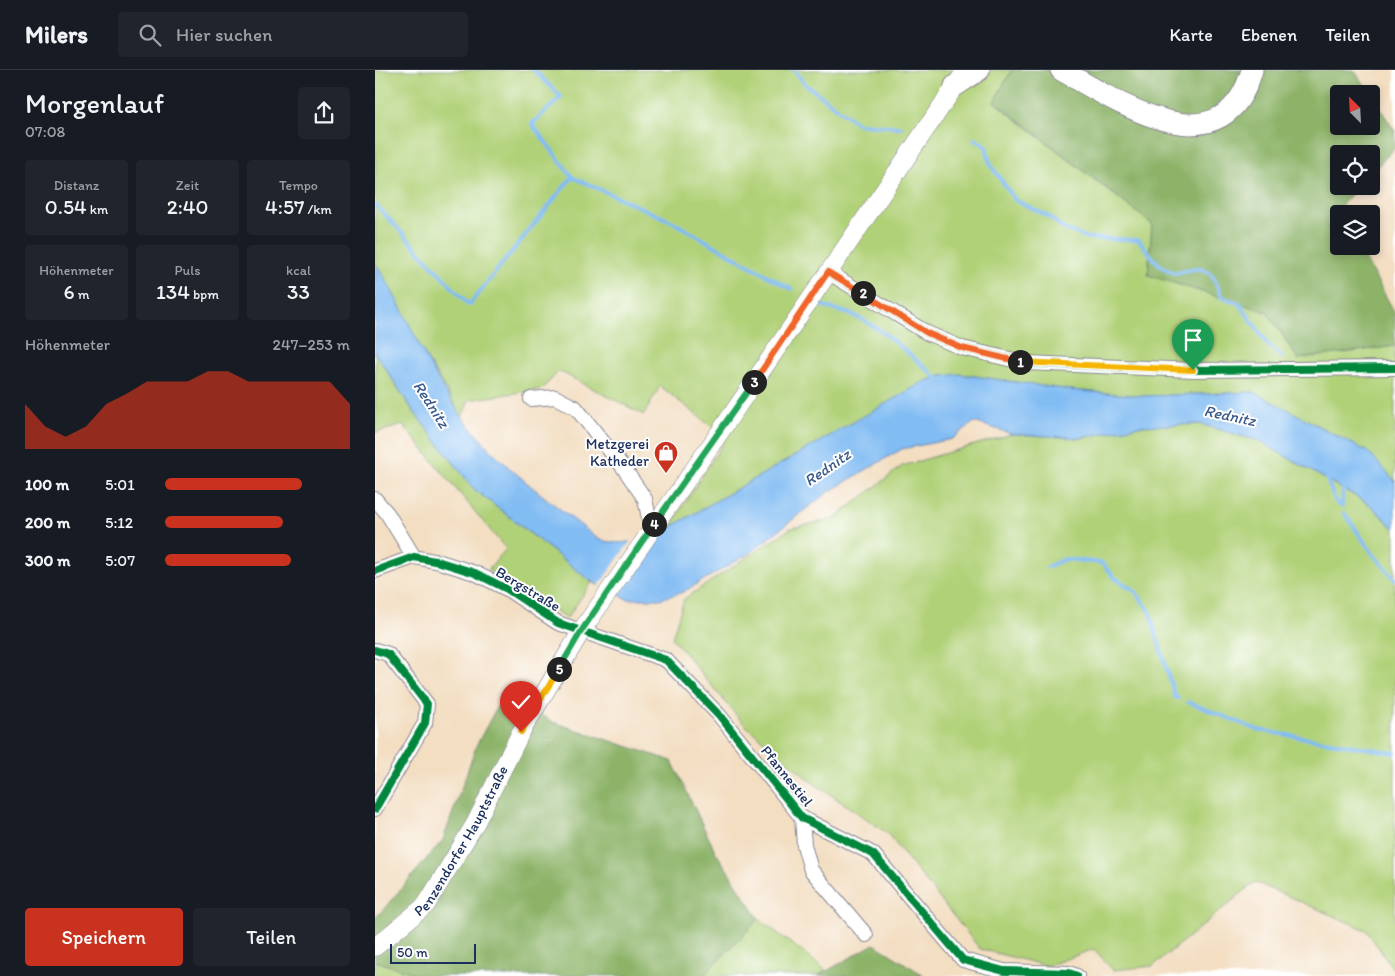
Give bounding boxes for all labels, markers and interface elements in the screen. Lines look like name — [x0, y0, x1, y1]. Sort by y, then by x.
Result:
search box — [118, 12, 468, 57]
text: Milers — [25, 20, 88, 49]
icon: search — [136, 21, 164, 49]
text: Hier suchen — [176, 23, 272, 46]
text: Karte — [1170, 24, 1213, 46]
text: Ebenen — [1241, 24, 1297, 46]
text: Teilen — [1325, 24, 1370, 46]
north arrow — [1330, 85, 1380, 135]
map controls — [1330, 85, 1380, 255]
text: Morgenlauf — [25, 86, 164, 120]
button: share — [298, 87, 350, 139]
text: 07:08 — [25, 122, 65, 141]
button: locate — [1330, 145, 1380, 195]
text: Distanz — [54, 177, 99, 194]
text: Zeit — [176, 177, 199, 194]
text: Tempo — [279, 177, 318, 194]
text: 0.54 — [45, 194, 87, 219]
text: 2:40 — [167, 194, 208, 219]
text: 4:57 — [265, 194, 304, 219]
text: km — [87, 201, 108, 218]
text: /km — [304, 201, 332, 218]
button: layers — [1330, 205, 1380, 255]
text: Höhenmeter — [39, 262, 114, 279]
text: Puls — [175, 262, 200, 279]
text: kcal — [286, 262, 311, 279]
text: 6 — [63, 279, 75, 304]
text: 134 — [156, 279, 190, 304]
text: 33 — [287, 279, 310, 304]
pin: 2 — [851, 280, 875, 306]
text: 2 — [860, 285, 867, 302]
text: m — [75, 286, 90, 303]
text: bpm — [190, 286, 219, 303]
pin — [1172, 319, 1214, 370]
icon: arrive — [1179, 326, 1207, 354]
text: Höhenmeter — [25, 335, 110, 354]
text: 247–253 m — [273, 335, 350, 354]
pin: 1 — [1007, 350, 1033, 374]
text: 1 — [1017, 354, 1024, 371]
pin: 3 — [741, 370, 767, 394]
text: 3 — [751, 374, 758, 391]
water label: Rednitz — [409, 377, 455, 433]
water label: Rednitz — [1202, 401, 1259, 431]
place label: Metzgerei Katheder — [586, 435, 649, 470]
shop icon: Metzgerei Katheder — [653, 440, 679, 474]
water label: Rednitz — [800, 444, 855, 490]
text: 100 m — [25, 475, 69, 494]
text: 5:01 — [105, 475, 135, 494]
pin: 4 — [641, 512, 667, 536]
text: 200 m — [25, 513, 70, 532]
text: 5:12 — [105, 513, 133, 532]
text: 4 — [650, 516, 659, 533]
text: 300 m — [25, 551, 71, 570]
text: 5:07 — [105, 551, 135, 570]
street label: Bergstraße — [492, 563, 564, 615]
pin: 5 — [547, 656, 571, 682]
text: 5 — [556, 661, 563, 678]
pin — [500, 681, 542, 732]
icon: check — [507, 688, 535, 716]
street label: Pfannestiel — [757, 742, 817, 811]
street label: Penzendorfer Hauptstraße — [410, 763, 512, 920]
button: Speichern — [25, 908, 183, 966]
button: Teilen — [193, 908, 350, 966]
scale bar — [390, 941, 476, 964]
text: 50 m — [397, 944, 428, 961]

